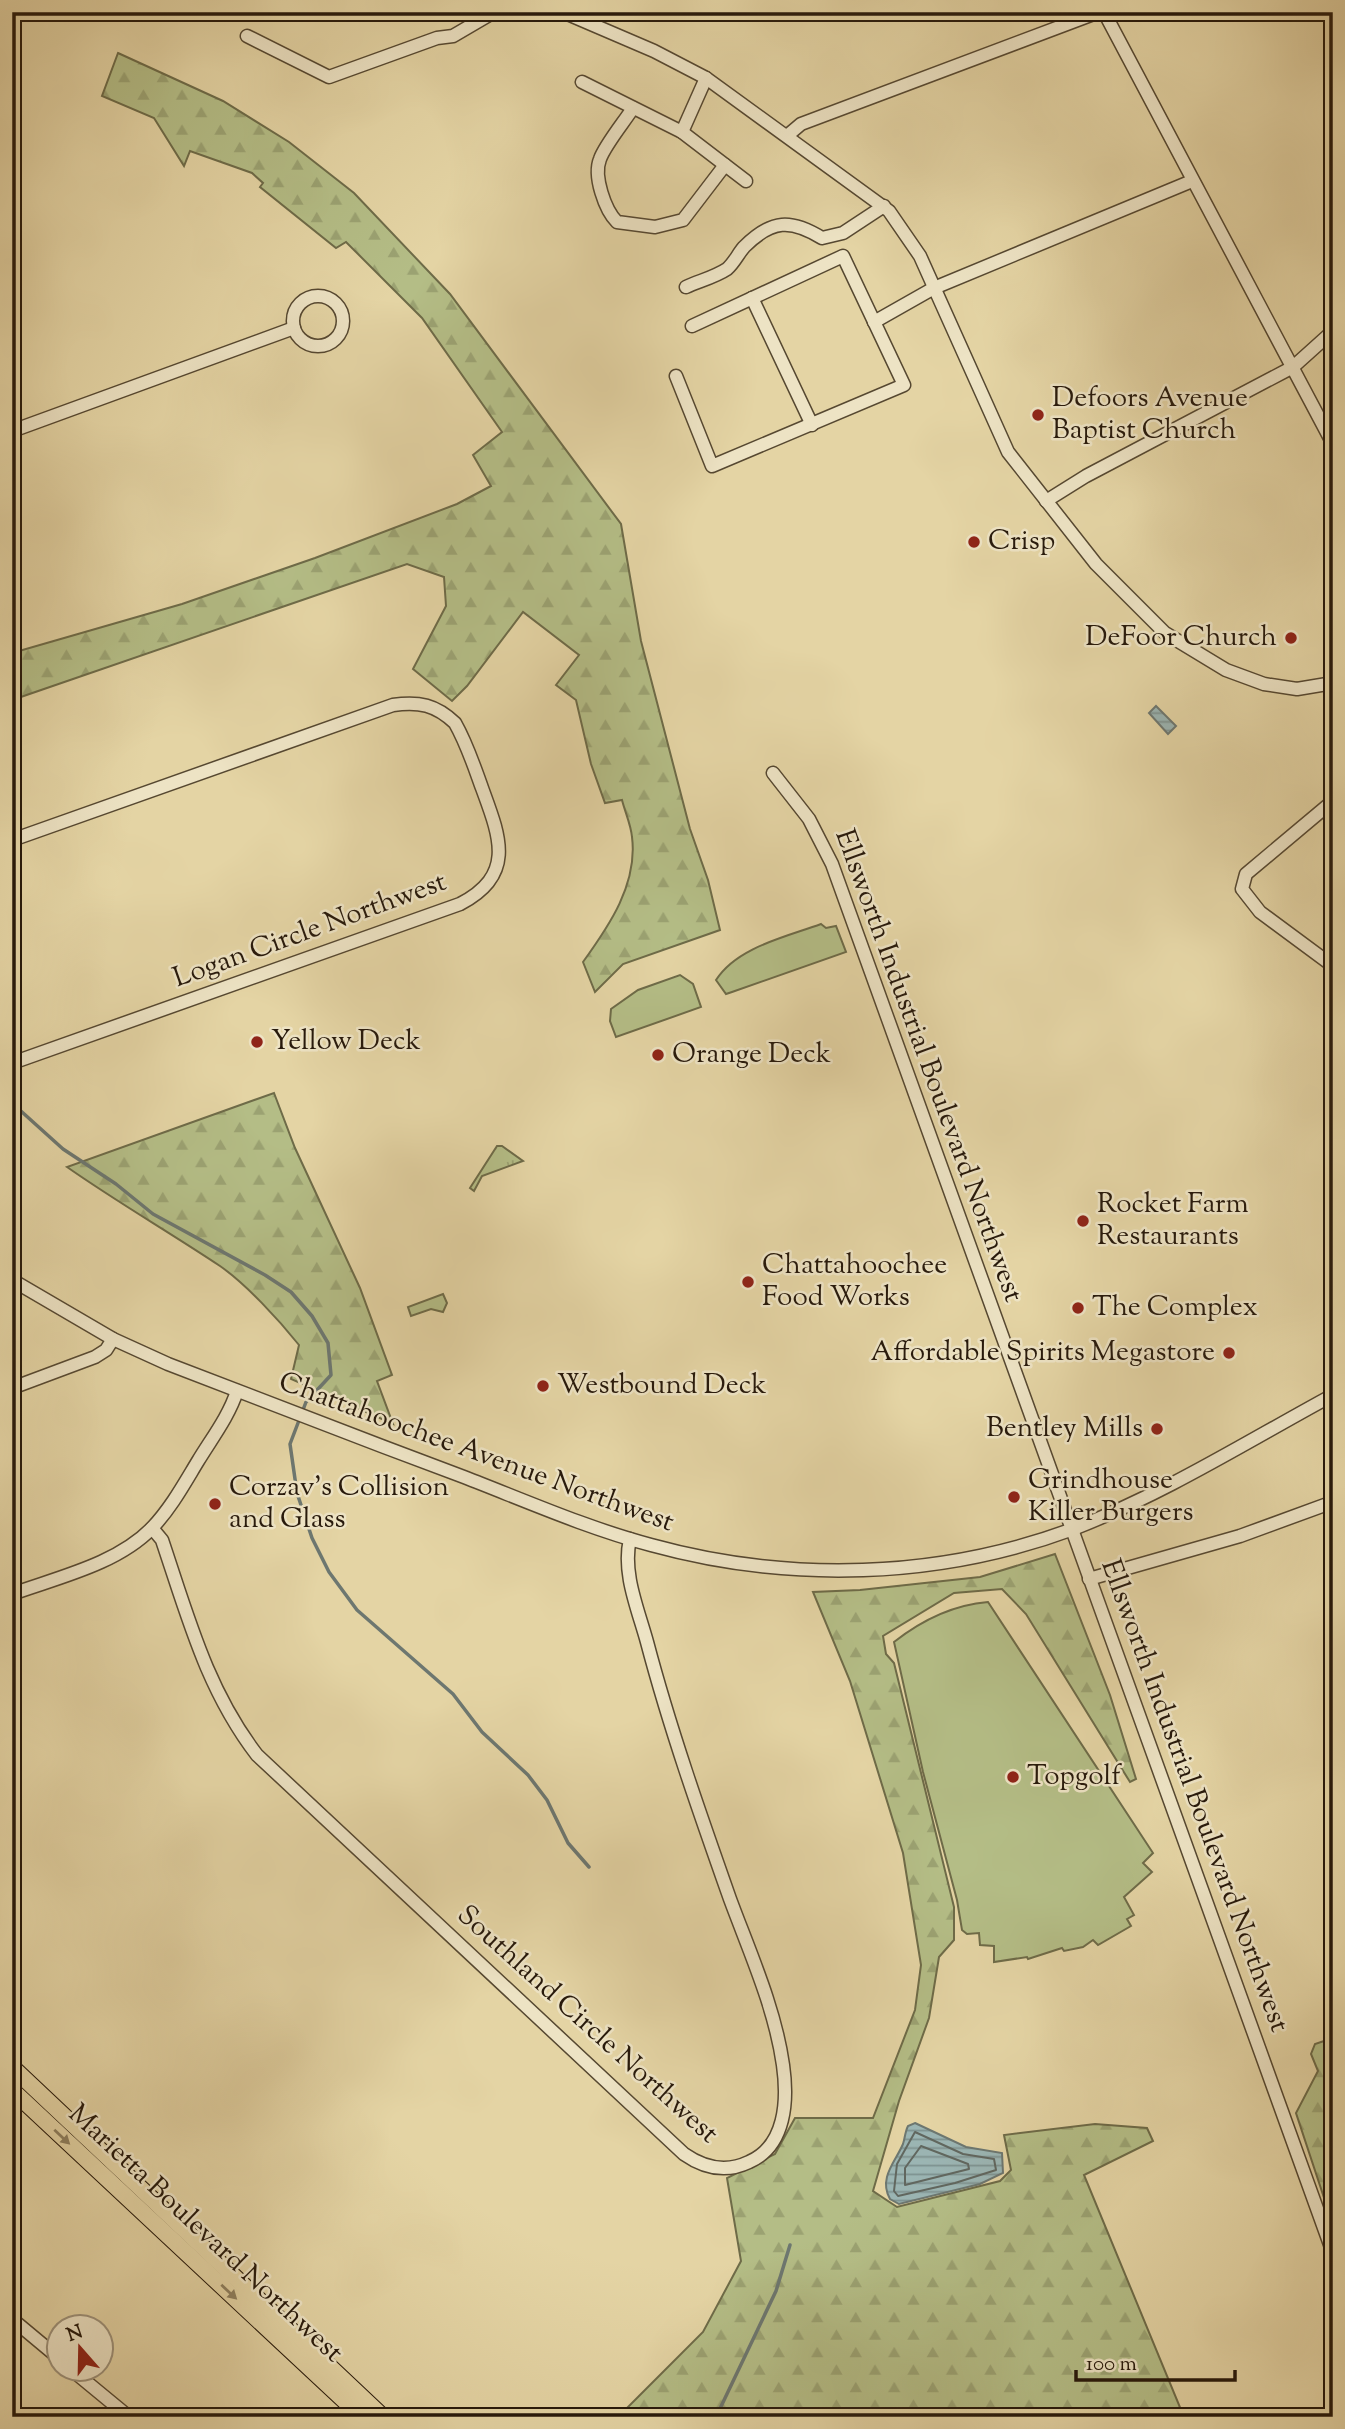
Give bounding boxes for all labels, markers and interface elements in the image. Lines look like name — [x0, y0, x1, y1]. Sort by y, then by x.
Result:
place label: Defoors Avenue Baptist Church — [1052, 379, 1248, 451]
marker: Defoors Avenue Baptist Church — [1030, 407, 1046, 423]
place label: Crisp — [988, 522, 1055, 562]
marker: Crisp — [966, 534, 982, 550]
place label: DeFoor Church — [1085, 618, 1277, 658]
marker: DeFoor Church — [1283, 630, 1299, 646]
street label: Ellsworth Industrial Boulevard Northwest — [824, 824, 1032, 1308]
street label: Logan Circle Northwest — [168, 863, 453, 999]
place label: Yellow Deck — [271, 1022, 421, 1062]
marker: Yellow Deck — [249, 1034, 265, 1050]
place label: Orange Deck — [672, 1035, 831, 1075]
marker: Orange Deck — [650, 1047, 666, 1063]
place label: Rocket Farm Restaurants — [1097, 1185, 1249, 1257]
marker: Rocket Farm Restaurants — [1075, 1213, 1091, 1229]
place label: Chattahoochee Food Works — [762, 1246, 947, 1318]
marker: Chattahoochee Food Works — [740, 1274, 756, 1290]
place label: The Complex — [1092, 1288, 1258, 1328]
marker: The Complex — [1070, 1300, 1086, 1316]
place label: Affordable Spirits Megastore — [871, 1333, 1215, 1373]
marker: Affordable Spirits Megastore — [1221, 1345, 1237, 1361]
street label: Chattahoochee Avenue Northwest — [273, 1363, 680, 1543]
place label: Westbound Deck — [557, 1366, 767, 1406]
marker: Westbound Deck — [535, 1378, 551, 1394]
place label: Bentley Mills — [986, 1409, 1143, 1449]
marker: Bentley Mills — [1149, 1421, 1165, 1437]
place label: Grindhouse Killer Burgers — [1028, 1461, 1193, 1533]
place label: Corzav's Collision and Glass — [229, 1468, 449, 1540]
marker: Grindhouse Killer Burgers — [1006, 1489, 1022, 1505]
marker: Corzav's Collision and Glass — [207, 1496, 223, 1512]
street label: Ellsworth Industrial Boulevard Northwest — [1090, 1554, 1298, 2038]
place label: Topgolf — [1027, 1757, 1122, 1797]
marker: Topgolf — [1005, 1769, 1021, 1785]
street label: Southland Circle Northwest — [447, 1896, 727, 2154]
street label: Marietta Boulevard Northwest — [61, 2098, 349, 2370]
one-way arrow — [53, 2128, 70, 2144]
one-way arrow — [220, 2283, 237, 2299]
north arrow — [46, 2314, 116, 2384]
scale bar — [1076, 2338, 1235, 2382]
text: 100 m — [1086, 2350, 1137, 2380]

